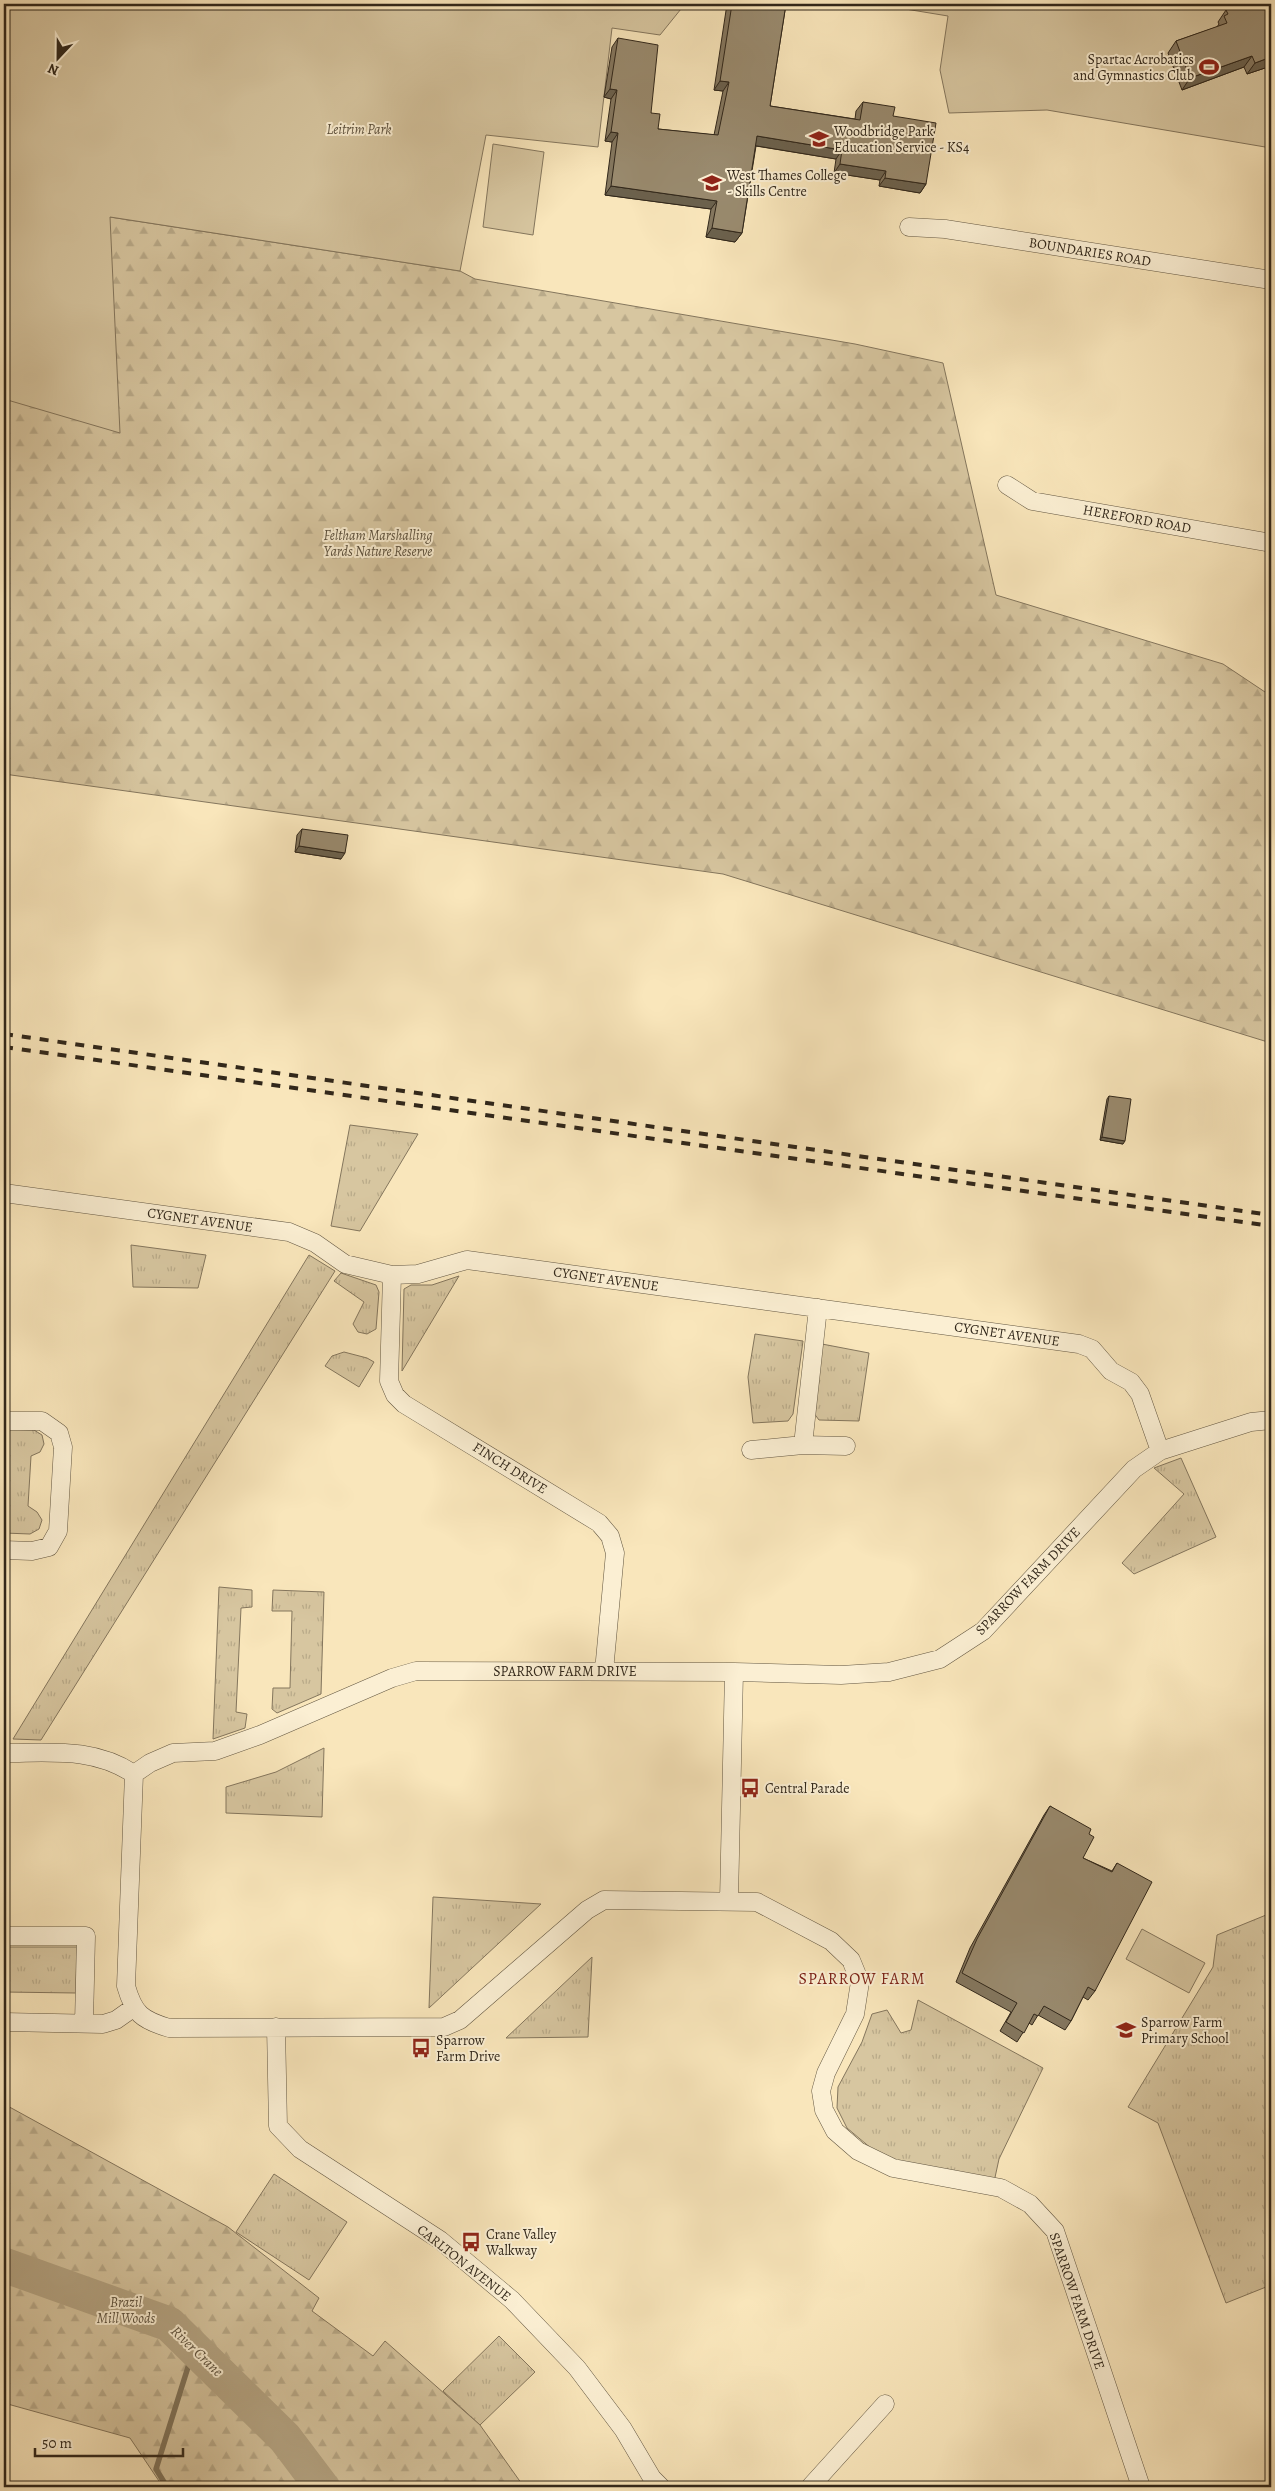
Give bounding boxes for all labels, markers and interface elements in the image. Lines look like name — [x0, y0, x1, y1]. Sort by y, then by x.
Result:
north arrow — [32, 32, 82, 82]
place label: Spartac Acrobatics and Gymnastics Club — [1073, 50, 1194, 85]
sports icon: Spartac Acrobatics and Gymnastics Club — [1198, 56, 1220, 78]
text: N — [45, 59, 62, 80]
park label: Leitrim Park — [326, 120, 392, 139]
place label: Woodbridge Park Education Service - KS4 — [833, 122, 969, 157]
school or university icon: Woodbridge Park Education Service - KS4 — [808, 128, 830, 150]
place label: West Thames College - Skills Centre — [726, 166, 847, 201]
school or university icon: West Thames College - Skills Centre — [701, 172, 723, 194]
street label: BOUNDARIES ROAD — [1027, 233, 1153, 271]
street label: HEREFORD ROAD — [1081, 500, 1193, 538]
park label: Feltham Marshalling Yards Nature Reserve — [323, 526, 433, 561]
street label: CYGNET AVENUE — [146, 1203, 254, 1237]
street label: CYGNET AVENUE — [552, 1262, 660, 1296]
street label: CYGNET AVENUE — [953, 1317, 1061, 1351]
street label: FINCH DRIVE — [469, 1438, 551, 1498]
street label: SPARROW FARM DRIVE — [971, 1523, 1085, 1639]
street label: SPARROW FARM DRIVE — [493, 1662, 637, 1681]
bus stop icon: Central Parade — [739, 1777, 761, 1799]
place label: Central Parade — [765, 1779, 849, 1798]
district label: SPARROW FARM — [799, 1968, 925, 1990]
place label: Sparrow Farm Primary School — [1141, 2013, 1229, 2048]
school or university icon: Sparrow Farm Primary School — [1115, 2019, 1137, 2041]
place label: Sparrow Farm Drive — [436, 2031, 500, 2066]
bus stop icon: Sparrow Farm Drive — [410, 2037, 432, 2059]
street label: CARLTON AVENUE — [413, 2220, 515, 2306]
place label: Crane Valley Walkway — [485, 2225, 557, 2260]
street label: SPARROW FARM DRIVE — [1045, 2230, 1109, 2372]
bus stop icon: Crane Valley Walkway — [460, 2231, 482, 2253]
park label: Brazil Mill Woods — [97, 2293, 155, 2328]
water label: River Crane — [167, 2321, 228, 2381]
scale bar — [35, 2426, 182, 2458]
text: 50 m — [42, 2433, 72, 2453]

